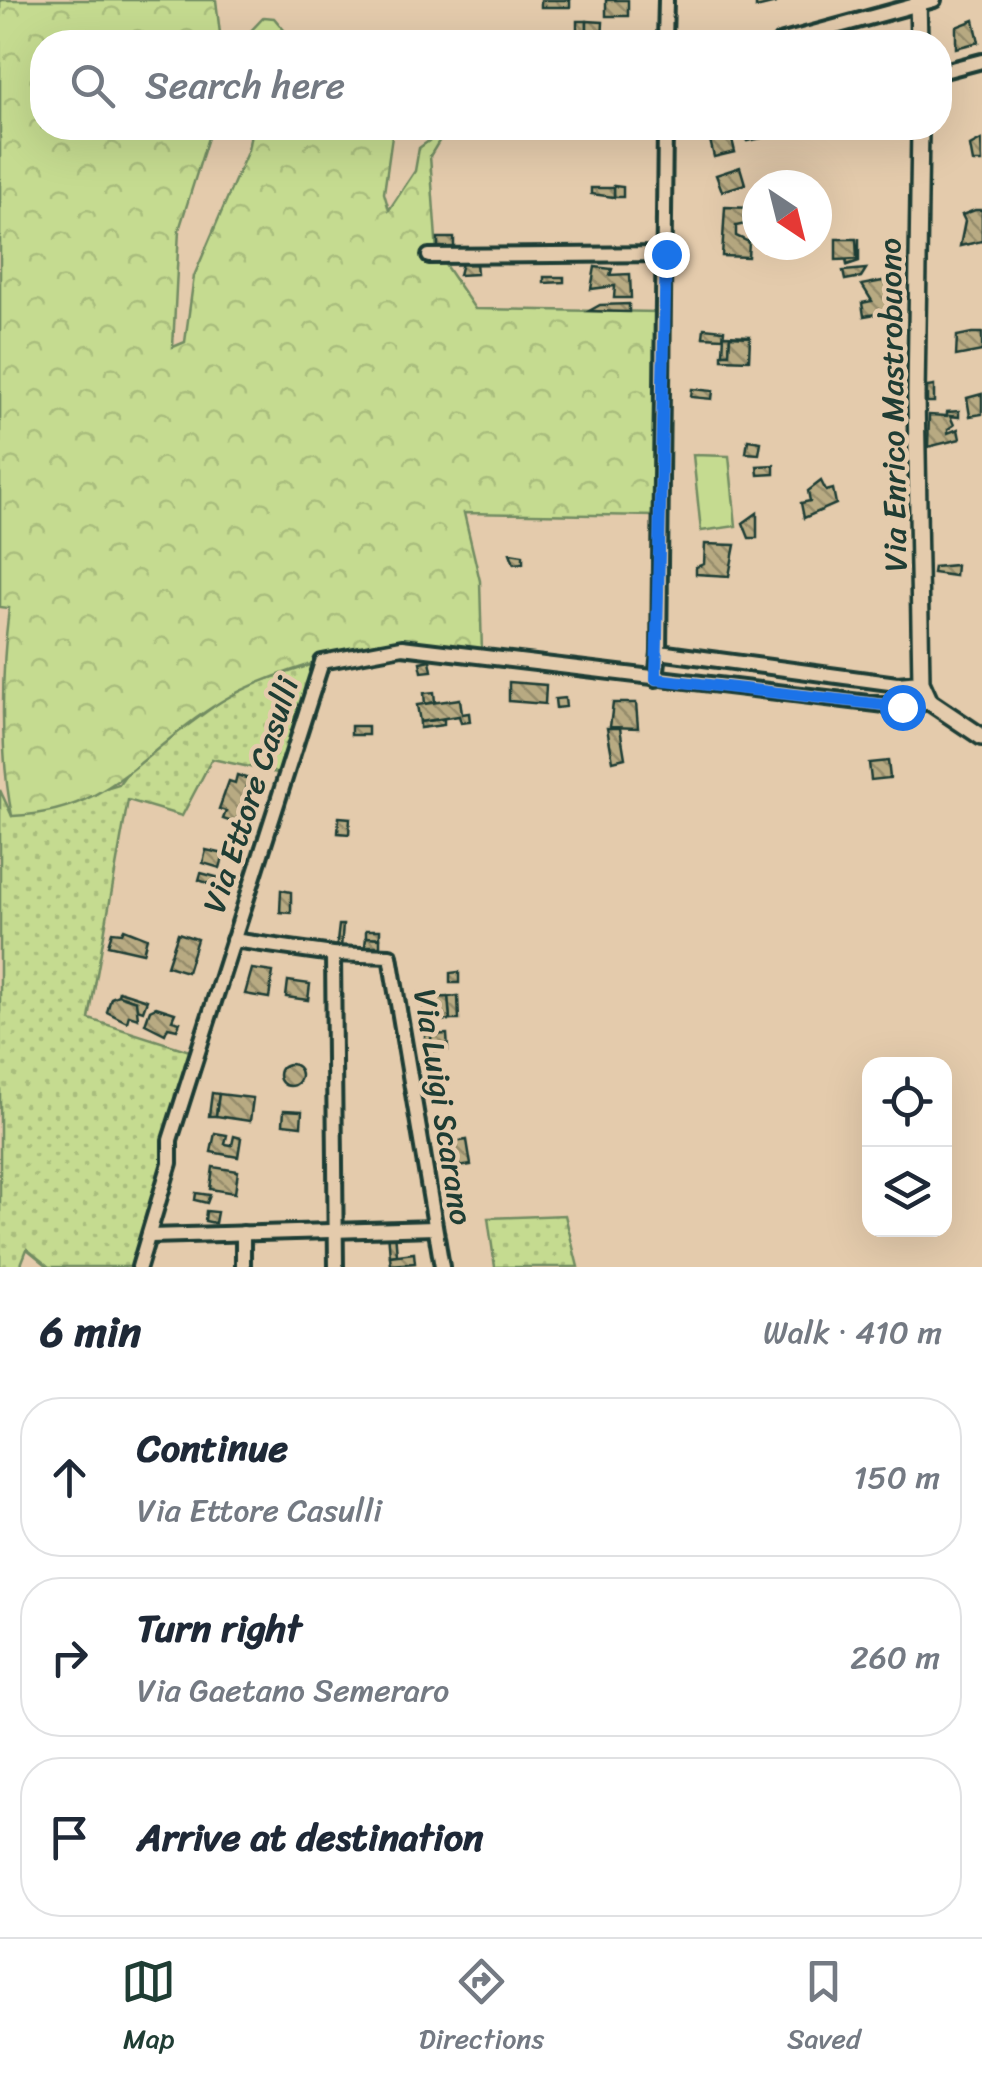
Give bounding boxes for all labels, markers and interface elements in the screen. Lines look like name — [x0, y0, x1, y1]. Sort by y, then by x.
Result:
search box — [30, 30, 952, 140]
text: Search here — [145, 52, 345, 119]
icon: search — [65, 58, 120, 113]
north arrow — [742, 170, 832, 260]
route end — [644, 232, 690, 278]
street label: Via Enrico Mastrobuono — [862, 238, 924, 572]
street label: Via Ettore Casulli — [186, 669, 316, 920]
route start — [880, 685, 926, 731]
street label: Via Luigi Scarano — [396, 985, 490, 1229]
map controls — [862, 1057, 952, 1237]
button: locate — [862, 1057, 952, 1147]
button: layers — [862, 1147, 952, 1237]
text: 6 min — [40, 1295, 141, 1369]
text: Walk · 410 m — [763, 1304, 942, 1361]
text: Continue — [137, 1415, 288, 1482]
text: 150 m — [854, 1449, 940, 1506]
icon: ahead — [42, 1450, 97, 1505]
text: Via Ettore Casulli — [137, 1482, 382, 1539]
text: Turn right — [137, 1595, 302, 1662]
text: 260 m — [850, 1629, 940, 1686]
icon: right — [42, 1630, 97, 1685]
text: Via Gaetano Semeraro — [137, 1662, 449, 1719]
text: Arrive at destination — [137, 1804, 484, 1871]
icon: arrive — [42, 1810, 97, 1865]
tab: Map — [121, 1954, 176, 2063]
tab: Directions — [419, 1954, 544, 2063]
tab: Saved — [787, 1954, 861, 2063]

